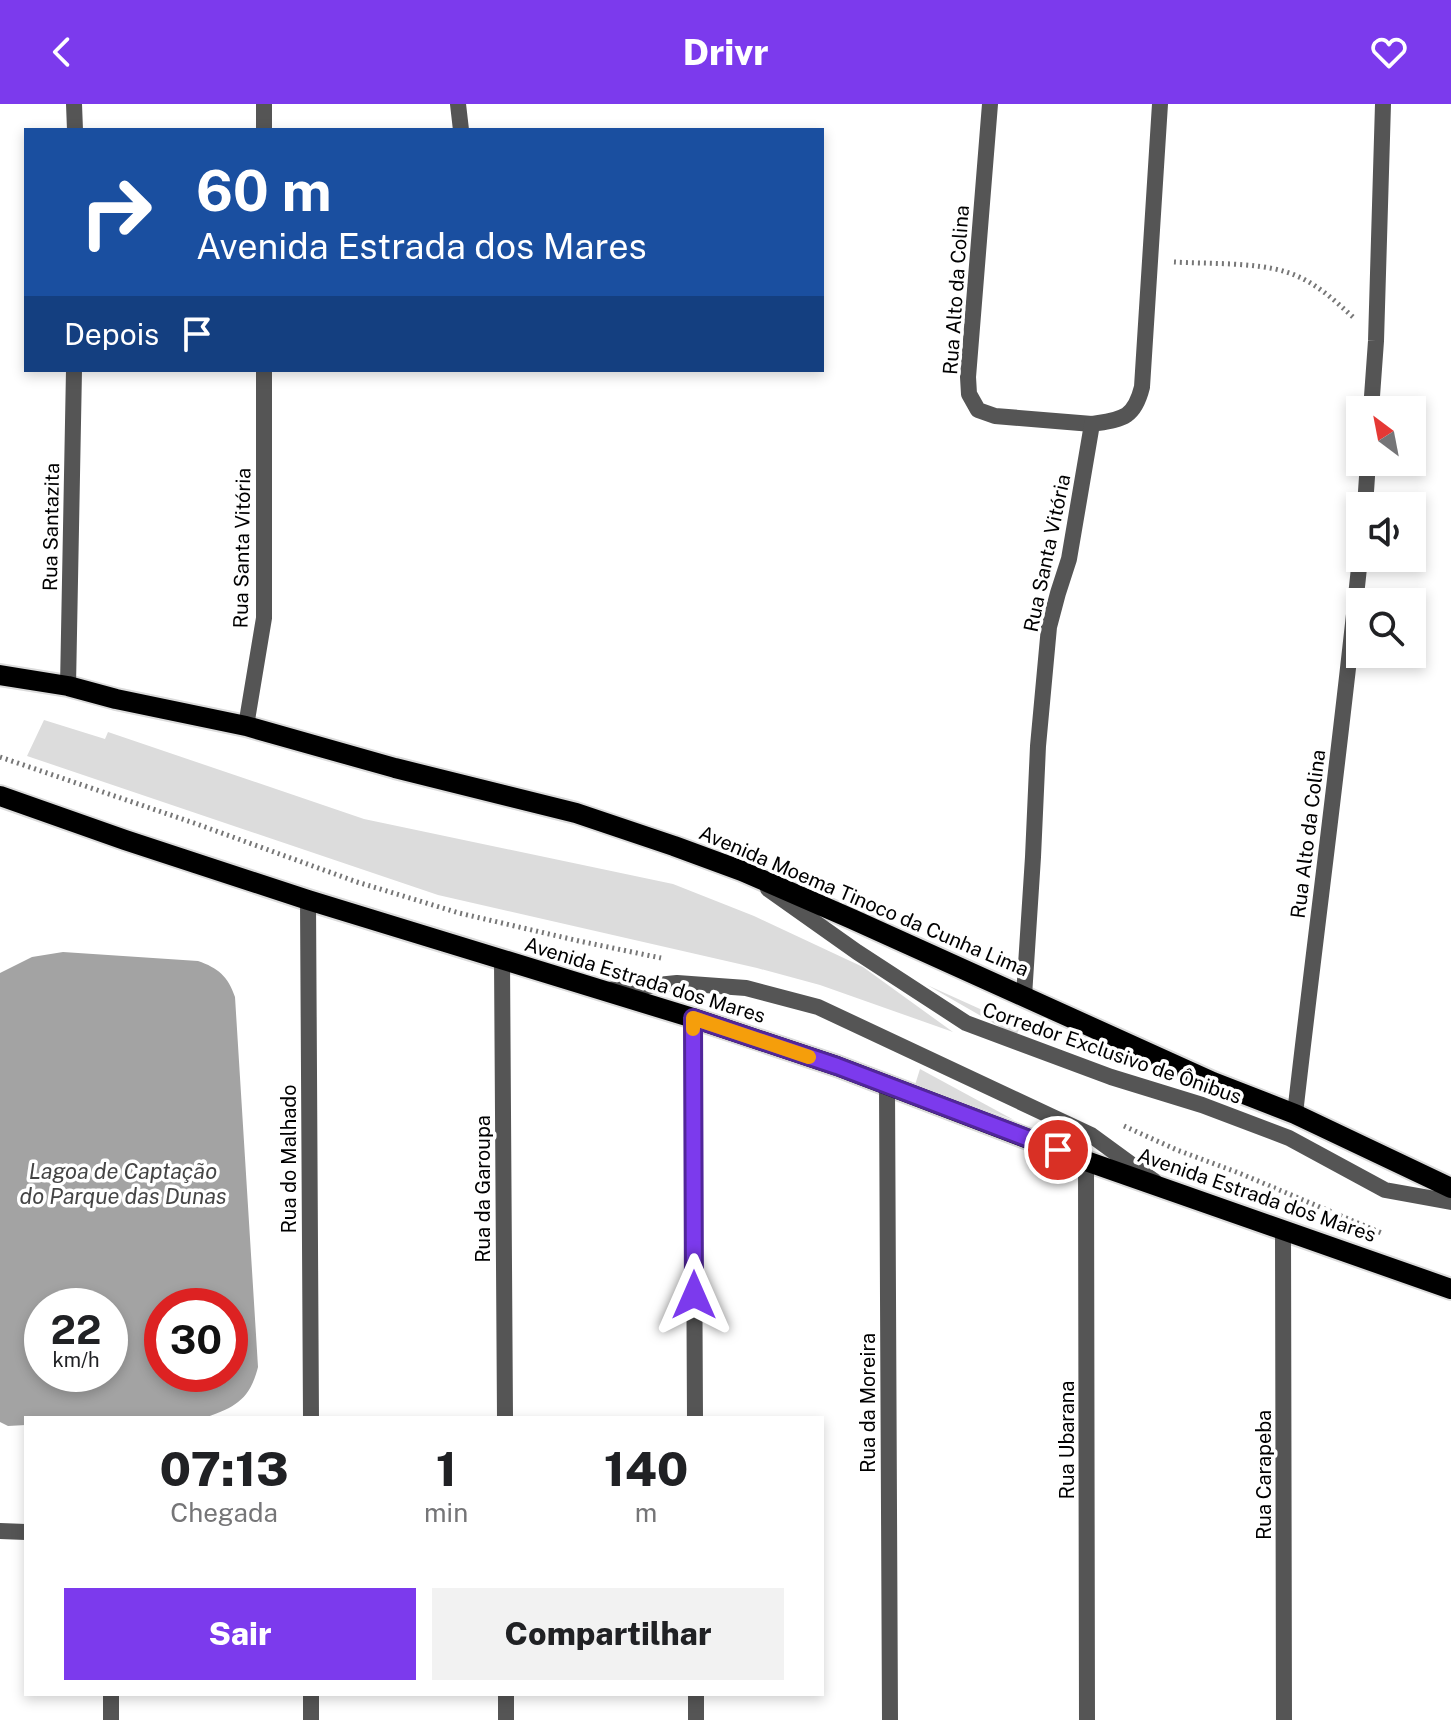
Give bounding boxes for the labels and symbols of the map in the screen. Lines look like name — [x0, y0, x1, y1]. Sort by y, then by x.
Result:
street label: Rua Alto da Colina — [938, 204, 974, 376]
north arrow — [1346, 396, 1426, 476]
street label: Rua Santazita — [38, 463, 64, 591]
street label: Rua Santa Vitória — [229, 467, 255, 629]
street label: Rua Santa Vitória — [1019, 472, 1075, 634]
street label: Rua Alto da Colina — [1286, 748, 1330, 920]
street label: Avenida Moema Tinoco da Cunha Lima — [696, 820, 1032, 982]
street label: Avenida Estrada dos Mares — [522, 932, 768, 1028]
street label: Corredor Exclusivo de Ônibus — [979, 997, 1245, 1109]
street label: Rua do Malhado — [277, 1084, 301, 1234]
street label: Rua da Garoupa — [471, 1115, 495, 1263]
pin — [1024, 1116, 1092, 1184]
street label: Avenida Estrada dos Mares — [1135, 1143, 1379, 1247]
water label: Lagoa de Captação do Parque das Dunas — [20, 1158, 227, 1209]
position arrow — [652, 1253, 736, 1337]
speed limit sign: 30 — [144, 1288, 248, 1392]
street label: Rua da Moreira — [856, 1333, 880, 1473]
street label: Rua Ubarana — [1055, 1381, 1079, 1499]
street label: Rua Carapeba — [1252, 1410, 1276, 1540]

